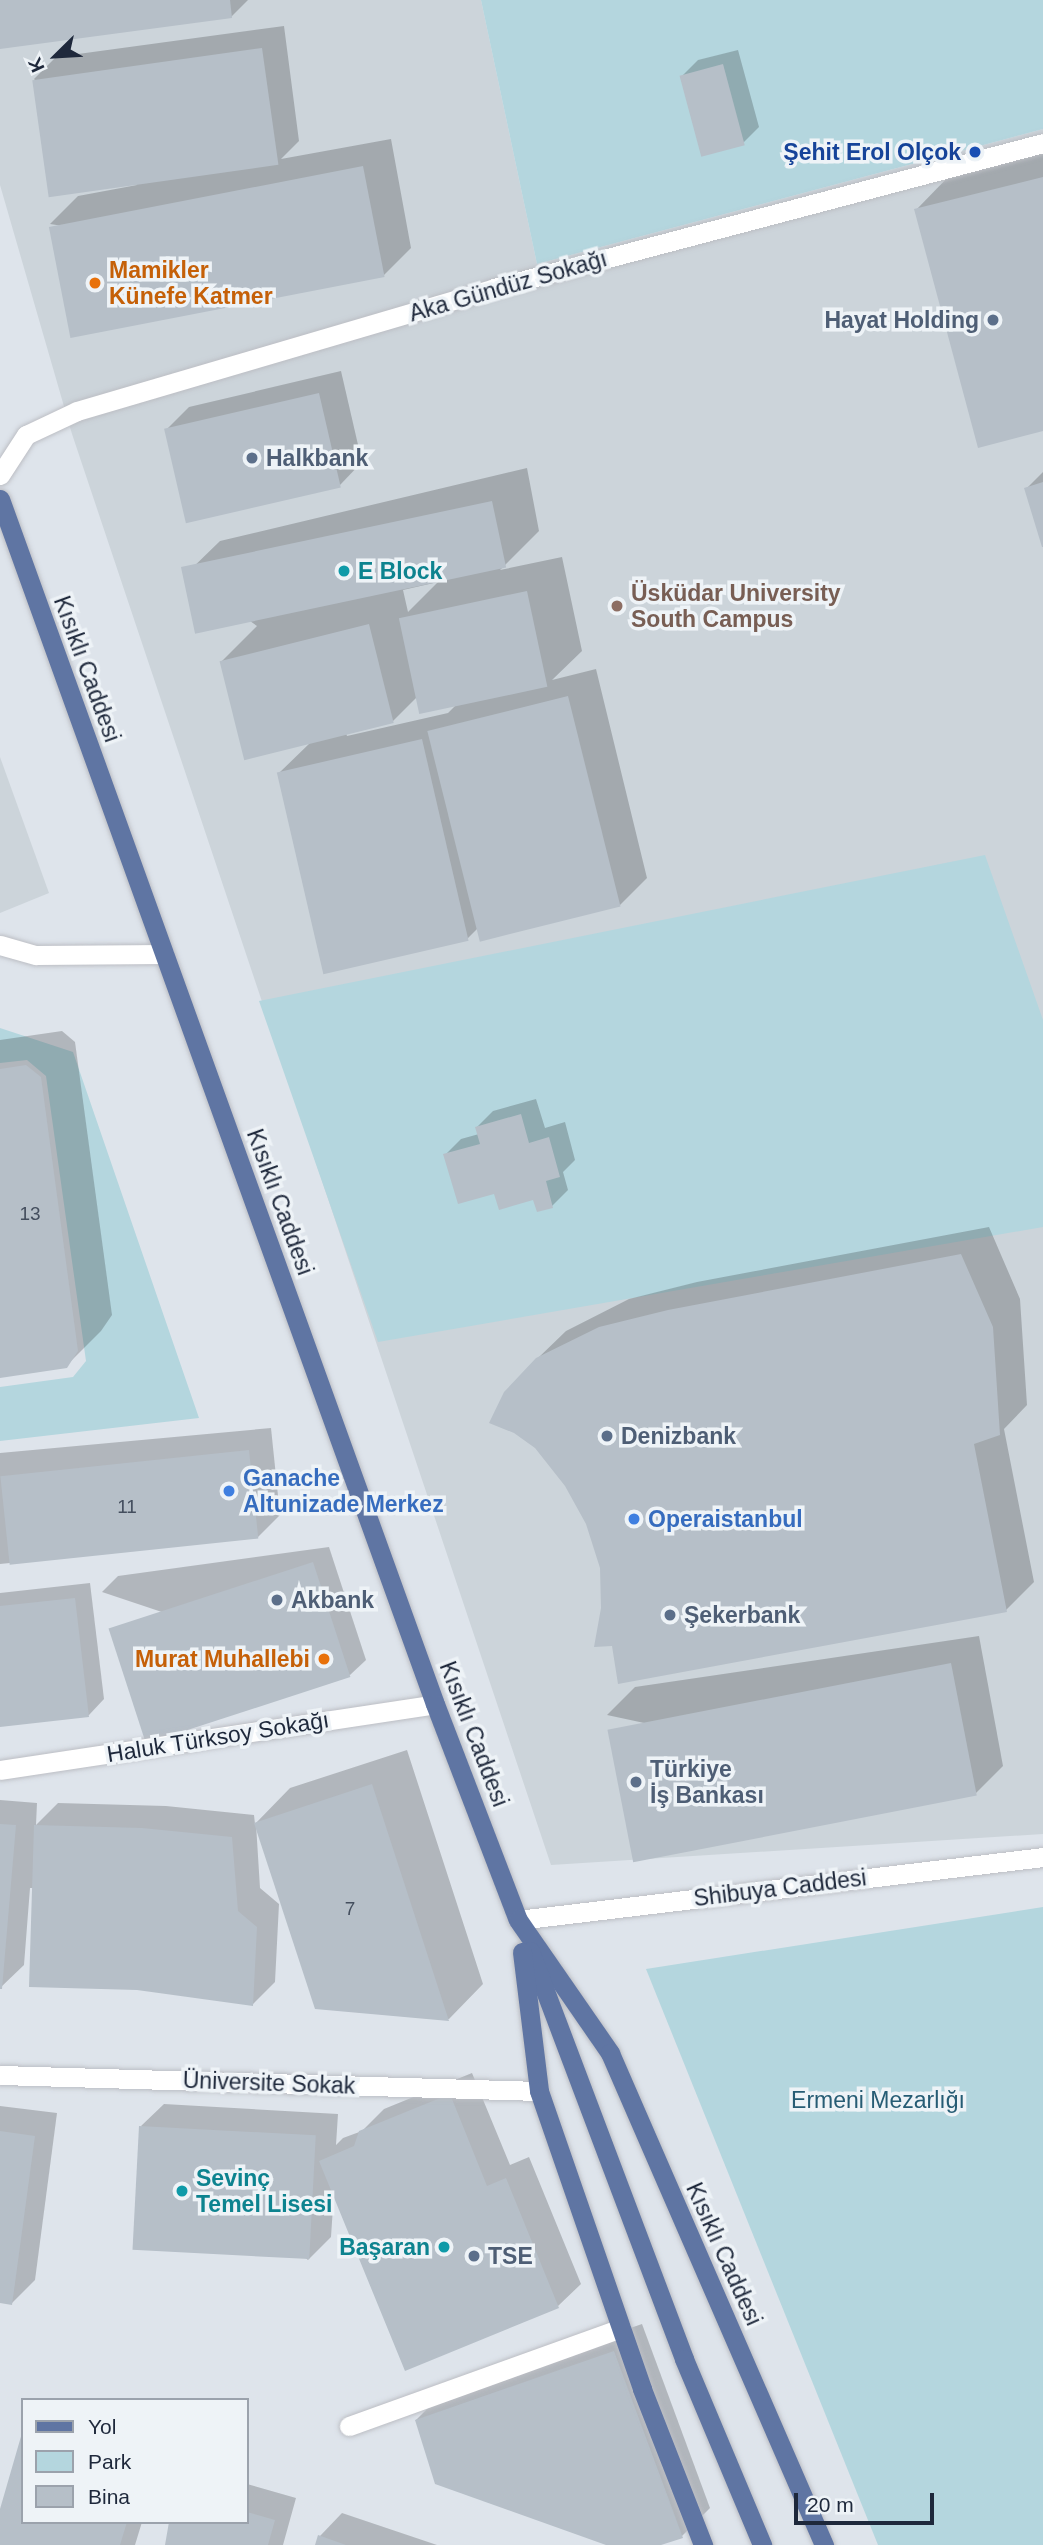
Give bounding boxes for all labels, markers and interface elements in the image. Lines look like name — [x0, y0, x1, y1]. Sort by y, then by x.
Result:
north arrow — [21, 21, 91, 91]
text: K — [24, 54, 49, 75]
place label: Şehit Erol Olçok — [783, 138, 961, 166]
marker: Şehit Erol Olçok — [967, 144, 983, 160]
street label: Aka Gündüz Sokağı — [406, 245, 610, 327]
place label: Mamikler Künefe Katmer — [109, 256, 273, 310]
marker: Mamikler Künefe Katmer — [87, 275, 103, 291]
place label: Hayat Holding — [824, 306, 979, 334]
marker: Hayat Holding — [985, 312, 1001, 328]
place label: Halkbank — [266, 444, 368, 472]
marker: Halkbank — [244, 450, 260, 466]
place label: E Block — [358, 557, 442, 585]
marker: E Block — [336, 563, 352, 579]
place label: Üsküdar University South Campus — [631, 579, 841, 633]
street label: Kısıklı Caddesi — [48, 592, 126, 746]
marker: Üsküdar University South Campus — [609, 598, 625, 614]
street label: Kısıklı Caddesi — [241, 1125, 319, 1279]
house number: 13 — [19, 1203, 41, 1225]
place label: Denizbank — [621, 1422, 736, 1450]
marker: Denizbank — [599, 1428, 615, 1444]
place label: Ganache Altunizade Merkez — [243, 1464, 444, 1518]
marker: Ganache Altunizade Merkez — [221, 1483, 237, 1499]
house number: 11 — [117, 1496, 137, 1518]
place label: Operaistanbul — [648, 1505, 803, 1533]
marker: Operaistanbul — [626, 1511, 642, 1527]
place label: Akbank — [291, 1586, 374, 1614]
marker: Akbank — [269, 1592, 285, 1608]
place label: Şekerbank — [684, 1601, 800, 1629]
marker: Şekerbank — [662, 1607, 678, 1623]
place label: Murat Muhallebi — [135, 1645, 310, 1673]
marker: Murat Muhallebi — [316, 1651, 332, 1667]
street label: Kısıklı Caddesi — [434, 1657, 514, 1811]
street label: Haluk Türksoy Sokağı — [105, 1706, 331, 1768]
place label: Türkiye İş Bankası — [650, 1755, 764, 1809]
marker: Türkiye İş Bankası — [628, 1774, 644, 1790]
street label: Shibuya Caddesi — [692, 1864, 868, 1912]
house number: 7 — [345, 1898, 355, 1920]
street label: Üniversite Sokak — [182, 2066, 356, 2100]
park label: Ermeni Mezarlığı — [791, 2086, 965, 2114]
place label: Sevinç Temel Lisesi — [196, 2164, 332, 2218]
street label: Kısıklı Caddesi — [680, 2178, 768, 2330]
marker: Sevinç Temel Lisesi — [174, 2183, 190, 2199]
place label: Başaran — [339, 2233, 430, 2261]
marker: Başaran — [436, 2239, 452, 2255]
place label: TSE — [488, 2242, 533, 2270]
marker: TSE — [466, 2248, 482, 2264]
legend — [21, 2398, 248, 2524]
text: Yol — [88, 2415, 116, 2438]
text: Park — [88, 2450, 131, 2473]
scale bar — [798, 2478, 938, 2522]
text: Bina — [88, 2485, 130, 2508]
text: 20 m — [807, 2493, 854, 2516]

